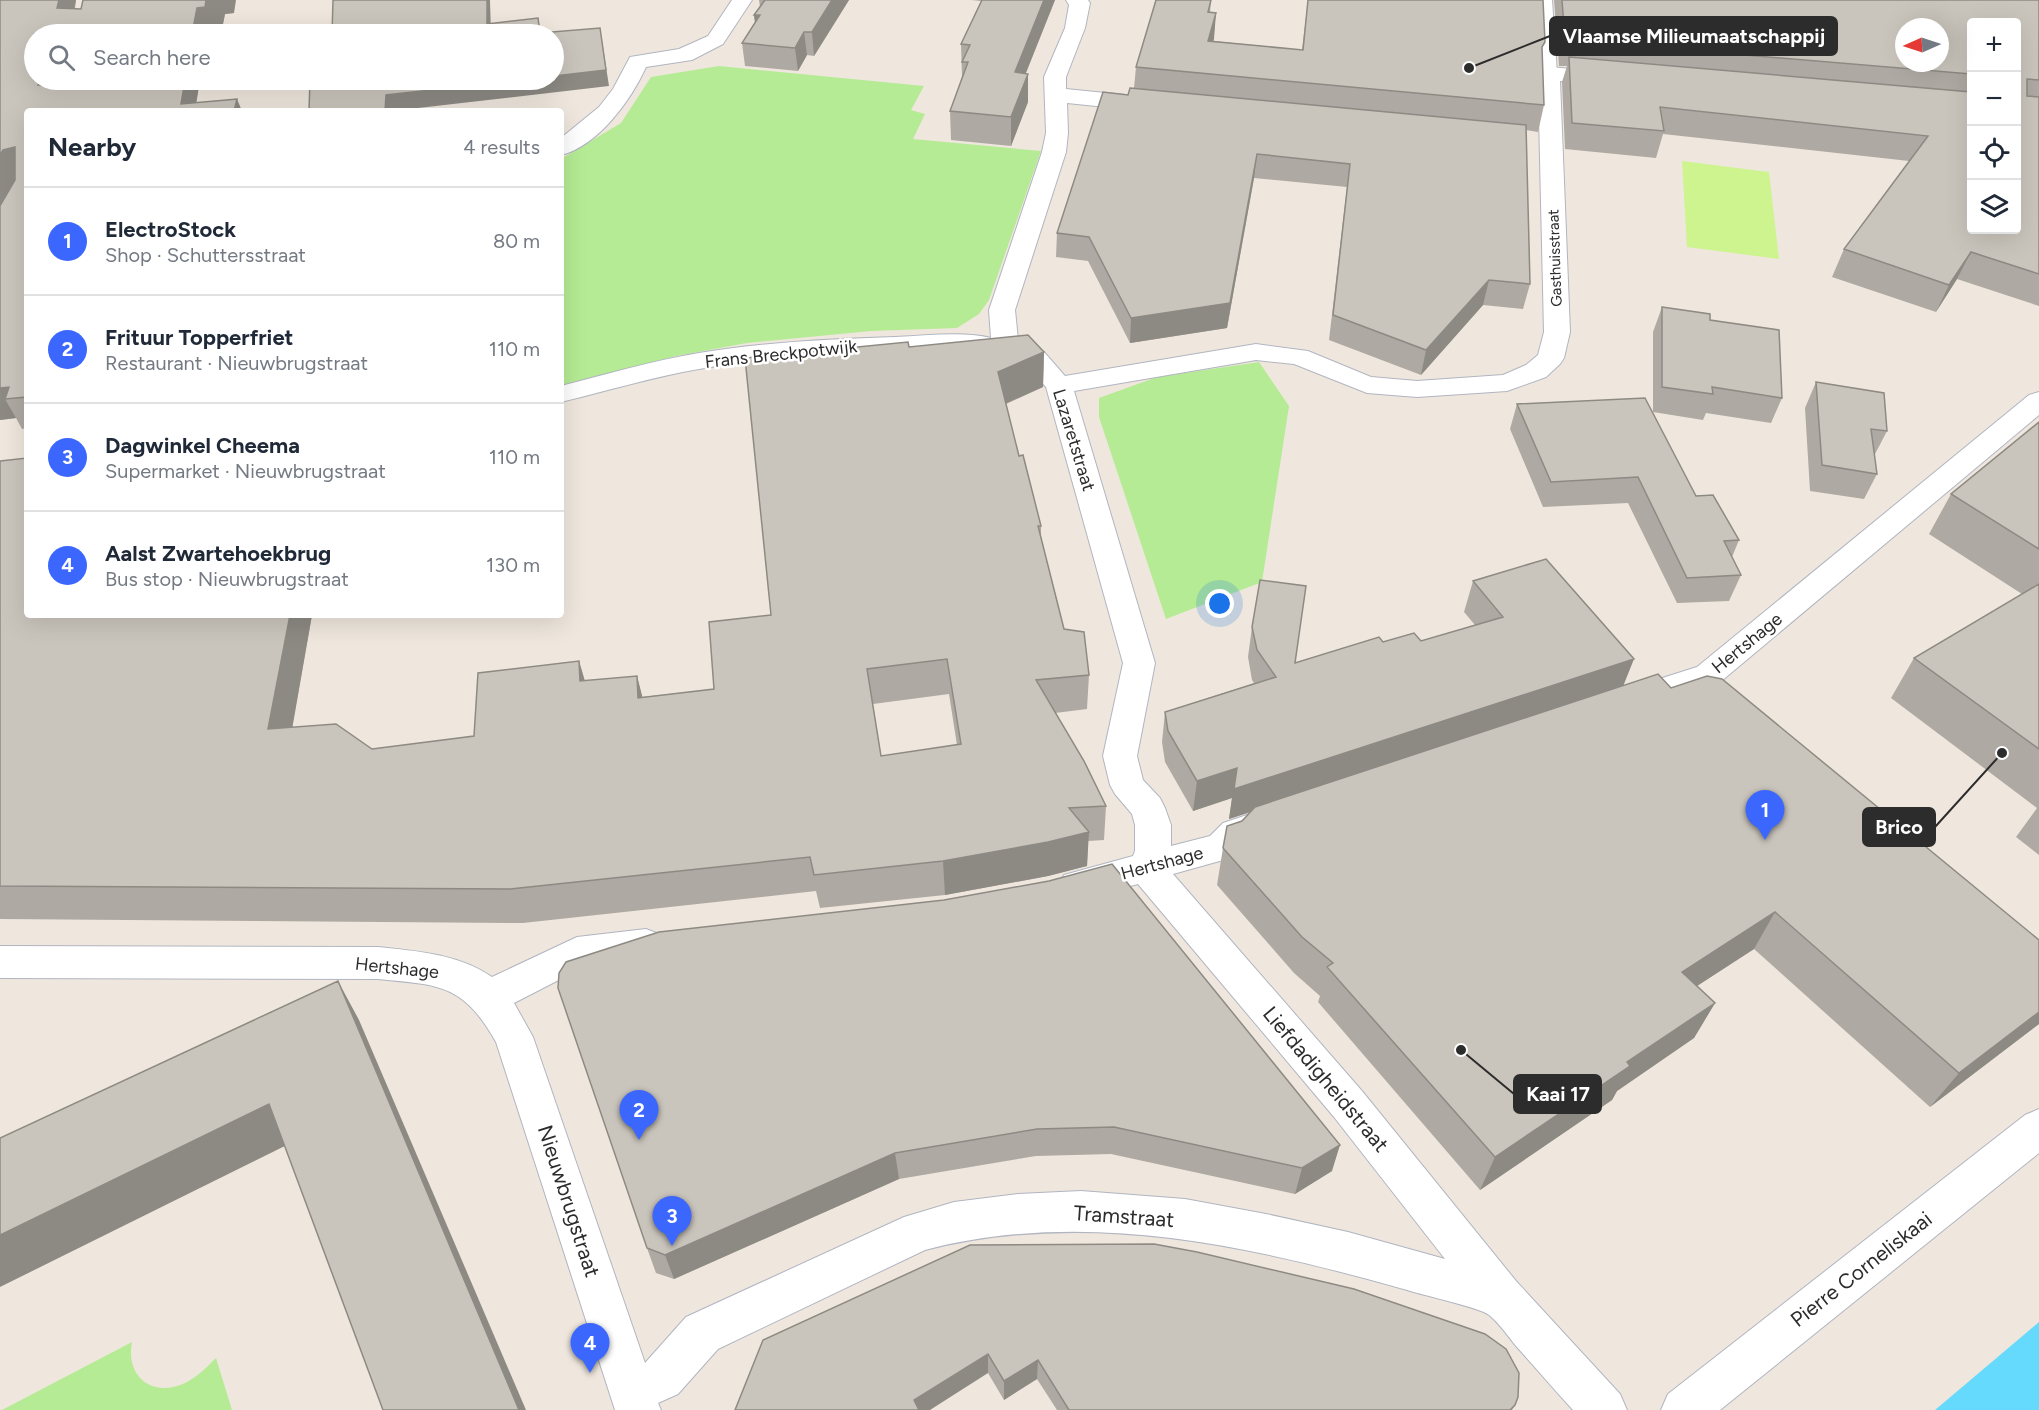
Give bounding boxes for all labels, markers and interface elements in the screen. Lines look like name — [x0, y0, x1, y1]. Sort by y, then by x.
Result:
callout: Vlaamse Milieumaatschappij — [1550, 17, 1837, 55]
north arrow — [1895, 18, 1949, 72]
map controls — [1967, 18, 2021, 234]
button: + — [1967, 18, 2021, 72]
search box — [24, 24, 564, 90]
text: Vlaamse Milieumaatschappij — [1563, 24, 1825, 48]
icon: search — [45, 41, 78, 74]
text: Search here — [93, 44, 211, 71]
button: − — [1967, 72, 2021, 126]
button: locate — [1967, 126, 2021, 180]
text: Nearby — [48, 131, 136, 163]
text: 4 results — [463, 135, 540, 159]
button: layers — [1967, 180, 2021, 234]
street label: Gasthuisstraat — [1544, 209, 1566, 307]
text: ElectroStock — [105, 216, 236, 243]
text: 1 — [63, 229, 72, 253]
text: 80 m — [493, 229, 540, 253]
text: Shop · Schuttersstraat — [105, 243, 306, 267]
text: Frituur Topperfriet — [105, 324, 293, 351]
street label: Frans Breckpotwijk — [704, 335, 858, 373]
text: 2 — [62, 337, 73, 361]
text: 110 m — [489, 337, 540, 361]
text: Restaurant · Nieuwbrugstraat — [105, 351, 368, 375]
street label: Lazaretstraat — [1048, 386, 1100, 494]
text: Dagwinkel Cheema — [105, 432, 300, 459]
text: 3 — [62, 445, 73, 469]
text: 110 m — [489, 445, 540, 469]
text: Supermarket · Nieuwbrugstraat — [105, 459, 386, 483]
text: Aalst Zwartehoekbrug — [105, 540, 331, 567]
text: 4 — [61, 553, 74, 577]
text: 130 m — [486, 553, 540, 577]
text: Bus stop · Nieuwbrugstraat — [105, 567, 349, 591]
your location — [1205, 589, 1234, 618]
street label: Hertshage — [1707, 608, 1787, 678]
pin: 1 — [1746, 790, 1784, 840]
callout: Brico — [1863, 808, 1935, 846]
text: Brico — [1875, 815, 1923, 839]
street label: Hertshage — [1118, 841, 1206, 885]
street label: Hertshage — [354, 953, 440, 983]
street label: Liefdadigheidstraat — [1258, 1001, 1394, 1157]
callout: Kaai 17 — [1514, 1075, 1601, 1113]
text: Kaai 17 — [1526, 1082, 1590, 1106]
pin: 2 — [620, 1090, 658, 1140]
street label: Nieuwbrugstraat — [533, 1122, 605, 1280]
pin: 3 — [652, 1196, 692, 1246]
street label: Tramstraat — [1073, 1200, 1175, 1232]
street label: Pierre Corneliskaai — [1785, 1206, 1937, 1332]
pin: 4 — [570, 1324, 610, 1373]

